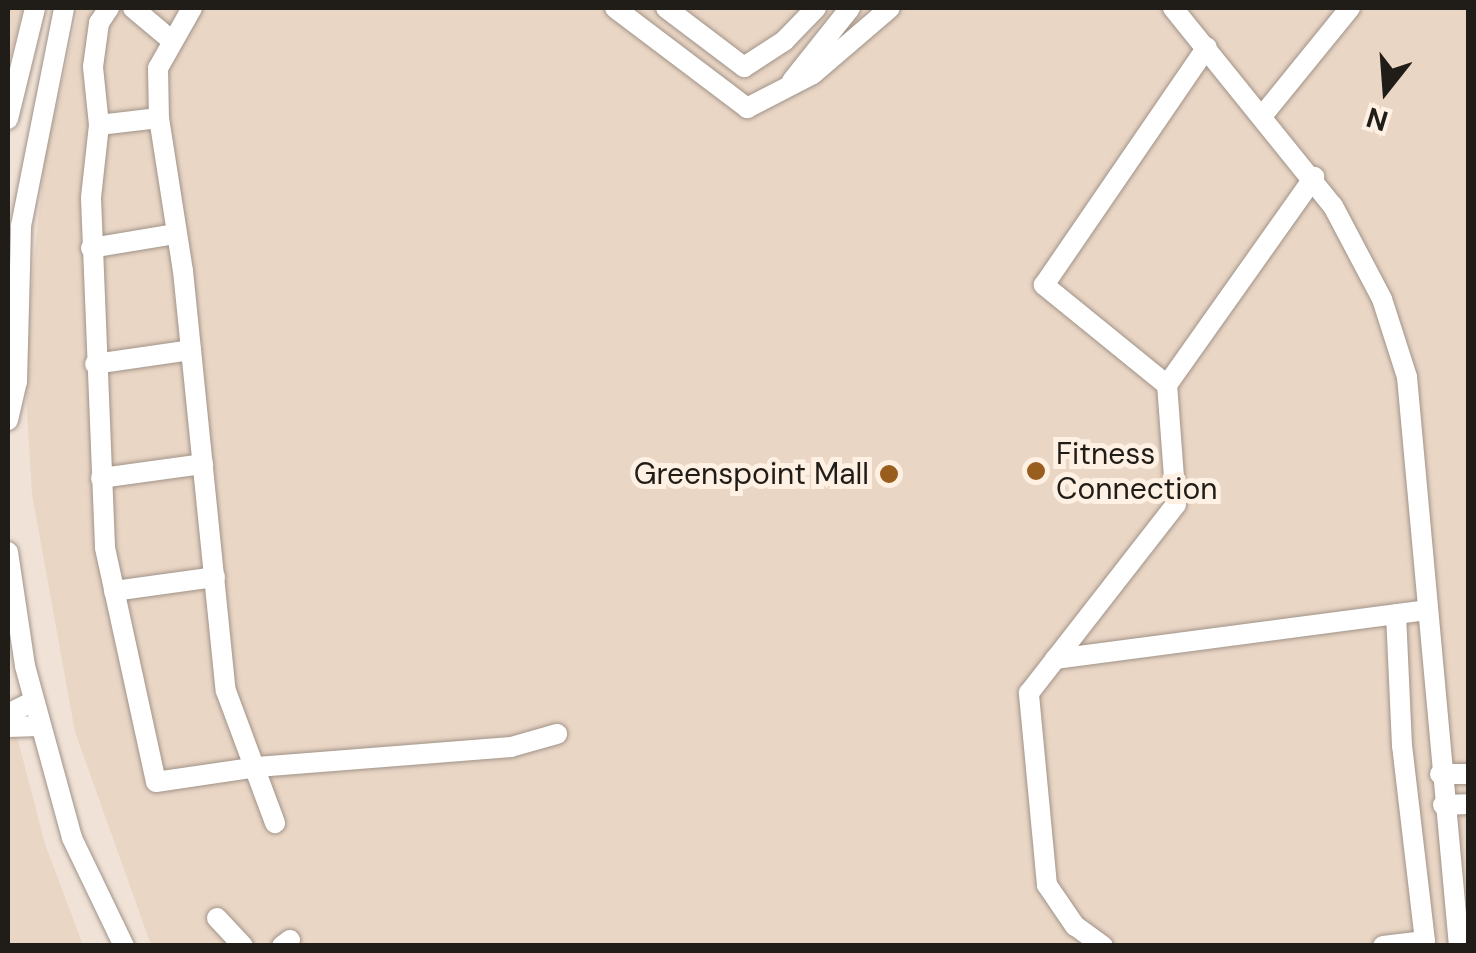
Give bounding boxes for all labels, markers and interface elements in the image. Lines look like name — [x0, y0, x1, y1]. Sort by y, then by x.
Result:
north arrow — [1336, 40, 1436, 140]
text: N — [1362, 98, 1392, 140]
place label: Fitness Connection — [1056, 436, 1217, 506]
place label: Greenspoint Mall — [634, 456, 869, 492]
marker: Fitness Connection — [1025, 460, 1047, 482]
marker: Greenspoint Mall — [878, 463, 900, 485]

